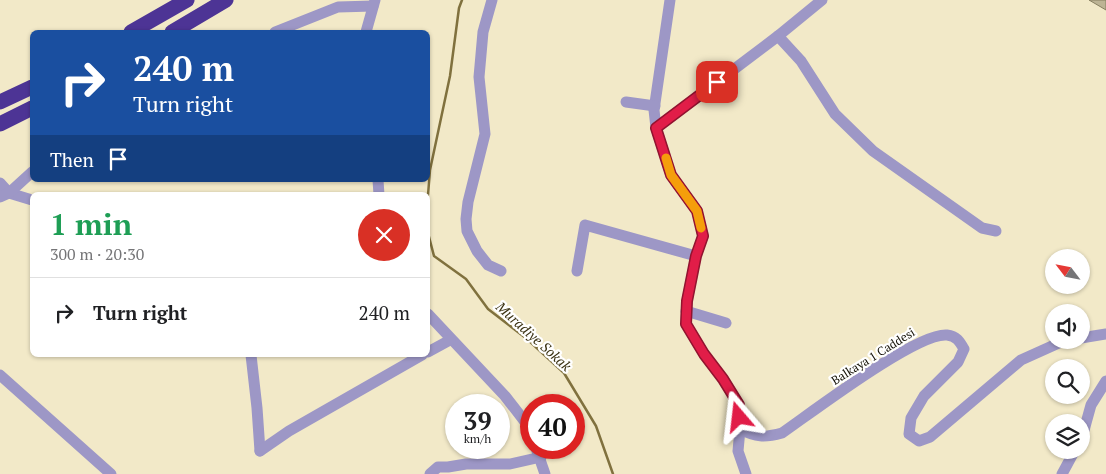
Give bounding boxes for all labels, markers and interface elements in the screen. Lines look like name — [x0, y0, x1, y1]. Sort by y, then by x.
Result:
text: 240 m — [133, 45, 234, 91]
icon: right — [50, 50, 115, 115]
pin — [696, 61, 738, 103]
icon: arrive — [703, 68, 731, 96]
text: Turn right — [133, 89, 233, 118]
icon: arrive — [104, 145, 132, 173]
text: Then — [50, 147, 94, 172]
text: 1 min — [50, 204, 132, 244]
button: close — [358, 209, 410, 261]
text: 300 m · 20:30 — [50, 243, 144, 265]
north arrow — [1045, 249, 1090, 294]
map controls — [1045, 249, 1090, 459]
water label: Muradiye Sokak — [492, 296, 576, 375]
icon: right — [50, 299, 78, 327]
text: Turn right — [93, 300, 187, 325]
text: 240 m — [359, 300, 410, 325]
button: sound — [1045, 304, 1090, 349]
street label: Balkaya 1 Caddesi — [828, 324, 918, 388]
button: search — [1045, 359, 1090, 404]
position arrow — [712, 390, 764, 442]
speed limit sign: 40 — [520, 394, 585, 459]
text: 39 — [463, 404, 492, 437]
button: layers — [1045, 414, 1090, 459]
text: km/h — [464, 431, 491, 446]

